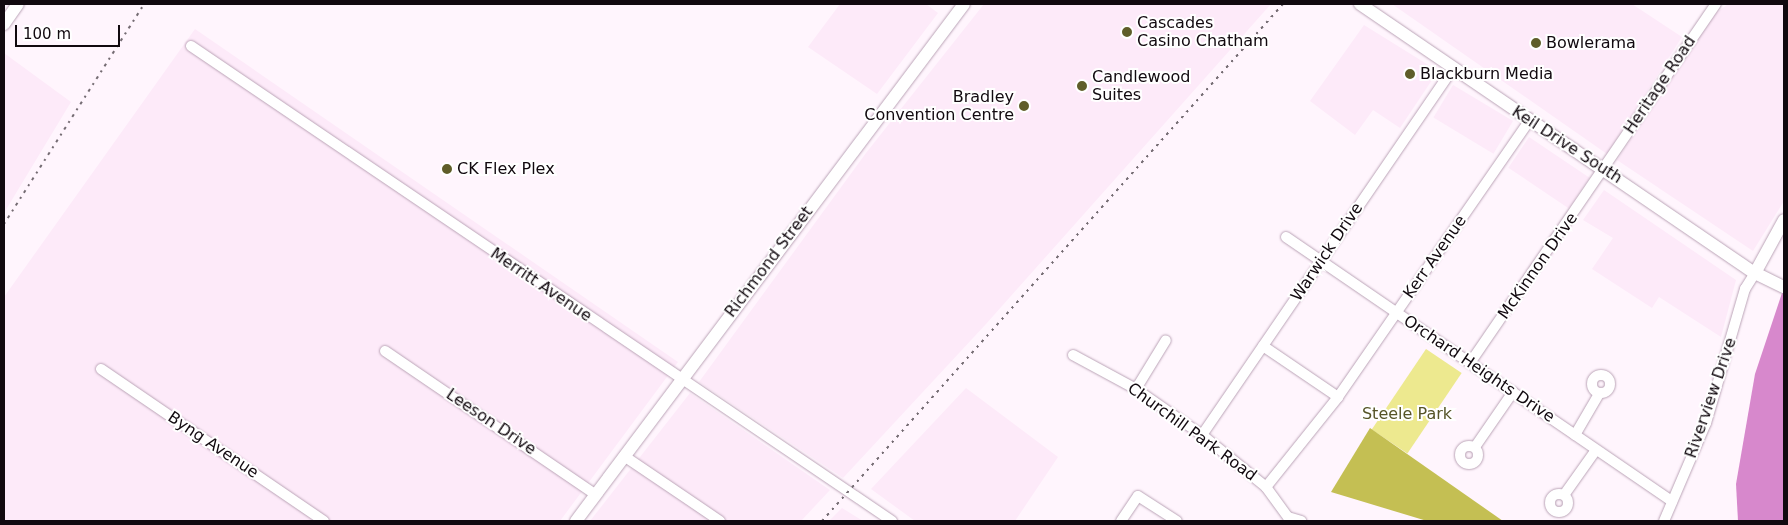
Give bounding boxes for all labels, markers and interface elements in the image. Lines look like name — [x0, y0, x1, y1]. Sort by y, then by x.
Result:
place label: Cascades Casino Chatham — [1137, 13, 1269, 51]
scale bar — [18, 15, 122, 47]
text: 100 m — [23, 25, 71, 43]
marker: Cascades Casino Chatham — [1121, 26, 1133, 38]
street label: Heritage Road — [1620, 32, 1700, 138]
place label: Bowlerama — [1546, 33, 1636, 53]
marker: Bowlerama — [1530, 37, 1542, 49]
place label: Blackburn Media — [1420, 64, 1553, 84]
place label: Candlewood Suites — [1092, 67, 1190, 105]
marker: Blackburn Media — [1404, 68, 1416, 80]
marker: Candlewood Suites — [1076, 80, 1088, 92]
place label: Bradley Convention Centre — [864, 87, 1014, 125]
marker: Bradley Convention Centre — [1018, 100, 1030, 112]
street label: Keil Drive South — [1508, 102, 1626, 188]
place label: CK Flex Plex — [457, 159, 555, 179]
marker: CK Flex Plex — [441, 163, 453, 175]
street label: Warwick Drive — [1287, 199, 1367, 305]
street label: Richmond Street — [721, 203, 817, 321]
street label: McKinnon Drive — [1494, 209, 1582, 323]
street label: Kerr Avenue — [1399, 212, 1471, 302]
street label: Merritt Avenue — [487, 244, 595, 326]
street label: Orchard Heights Drive — [1400, 311, 1558, 427]
street label: Riverview Drive — [1681, 335, 1741, 461]
street label: Churchill Park Road — [1124, 379, 1260, 485]
street label: Leeson Drive — [442, 385, 540, 459]
park label: Steele Park — [1362, 404, 1452, 424]
street label: Byng Avenue — [164, 408, 262, 482]

